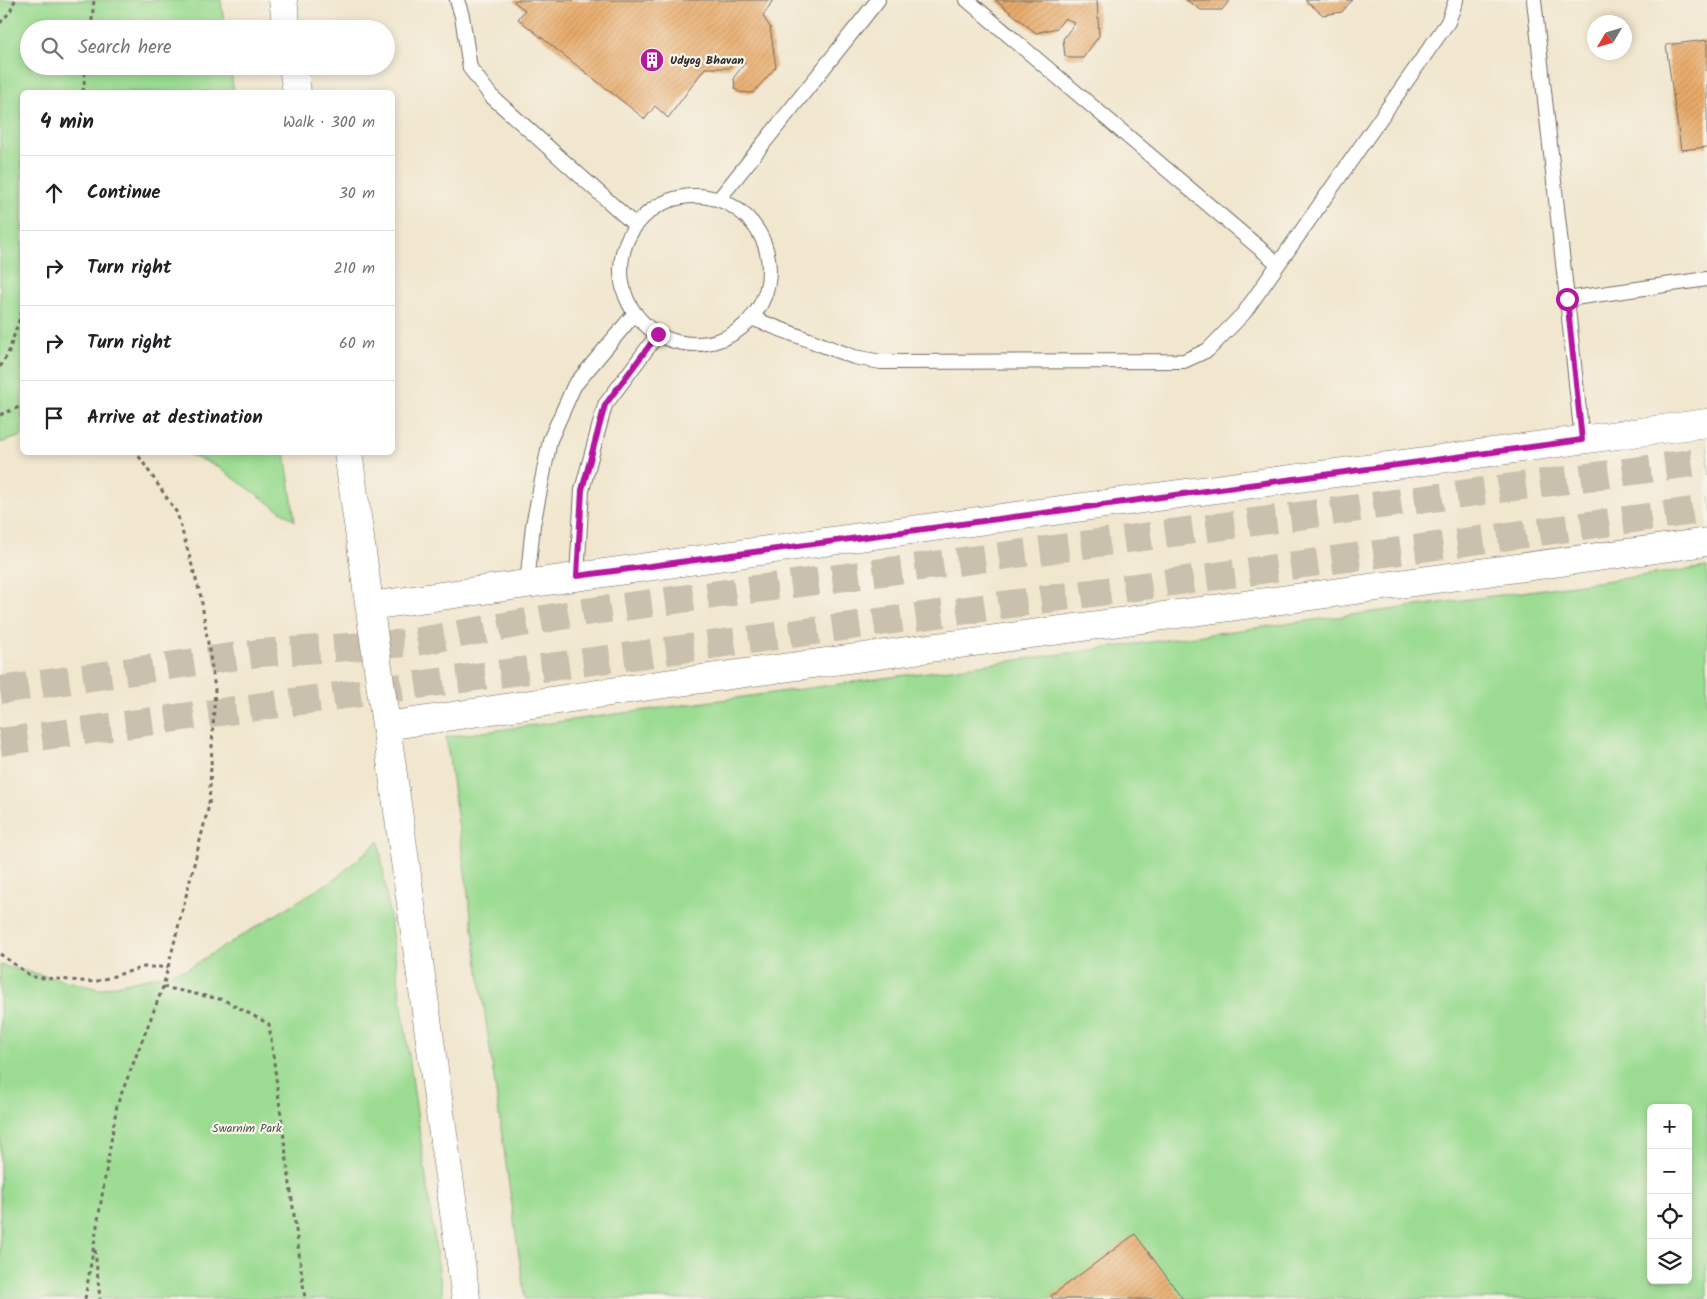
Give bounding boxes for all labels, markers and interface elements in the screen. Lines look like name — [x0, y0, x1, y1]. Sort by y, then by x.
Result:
north arrow — [1587, 15, 1632, 60]
search box — [20, 20, 395, 75]
text: Search here — [78, 33, 172, 63]
icon: search — [38, 34, 66, 62]
building icon: Udyog Bhavan — [639, 47, 665, 73]
place label: Udyog Bhavan — [670, 51, 744, 70]
text: 4 min — [40, 106, 94, 139]
text: Walk · 300 m — [283, 110, 375, 135]
text: Continue — [87, 178, 160, 208]
icon: ahead — [40, 179, 68, 207]
text: 30 m — [339, 181, 375, 206]
text: Turn right — [87, 253, 172, 283]
icon: right — [40, 254, 68, 282]
text: 210 m — [334, 256, 375, 281]
route start — [1556, 288, 1579, 311]
route end — [647, 323, 670, 346]
text: Turn right — [87, 328, 172, 358]
icon: right — [40, 329, 68, 357]
text: 60 m — [339, 331, 375, 356]
text: Arrive at destination — [87, 403, 263, 433]
icon: arrive — [40, 404, 68, 432]
map controls — [1647, 1104, 1692, 1284]
button: + — [1647, 1104, 1692, 1149]
park label: Swarnim Park — [212, 1119, 282, 1138]
button: − — [1647, 1149, 1692, 1194]
button: locate — [1647, 1194, 1692, 1239]
button: layers — [1647, 1239, 1692, 1284]

